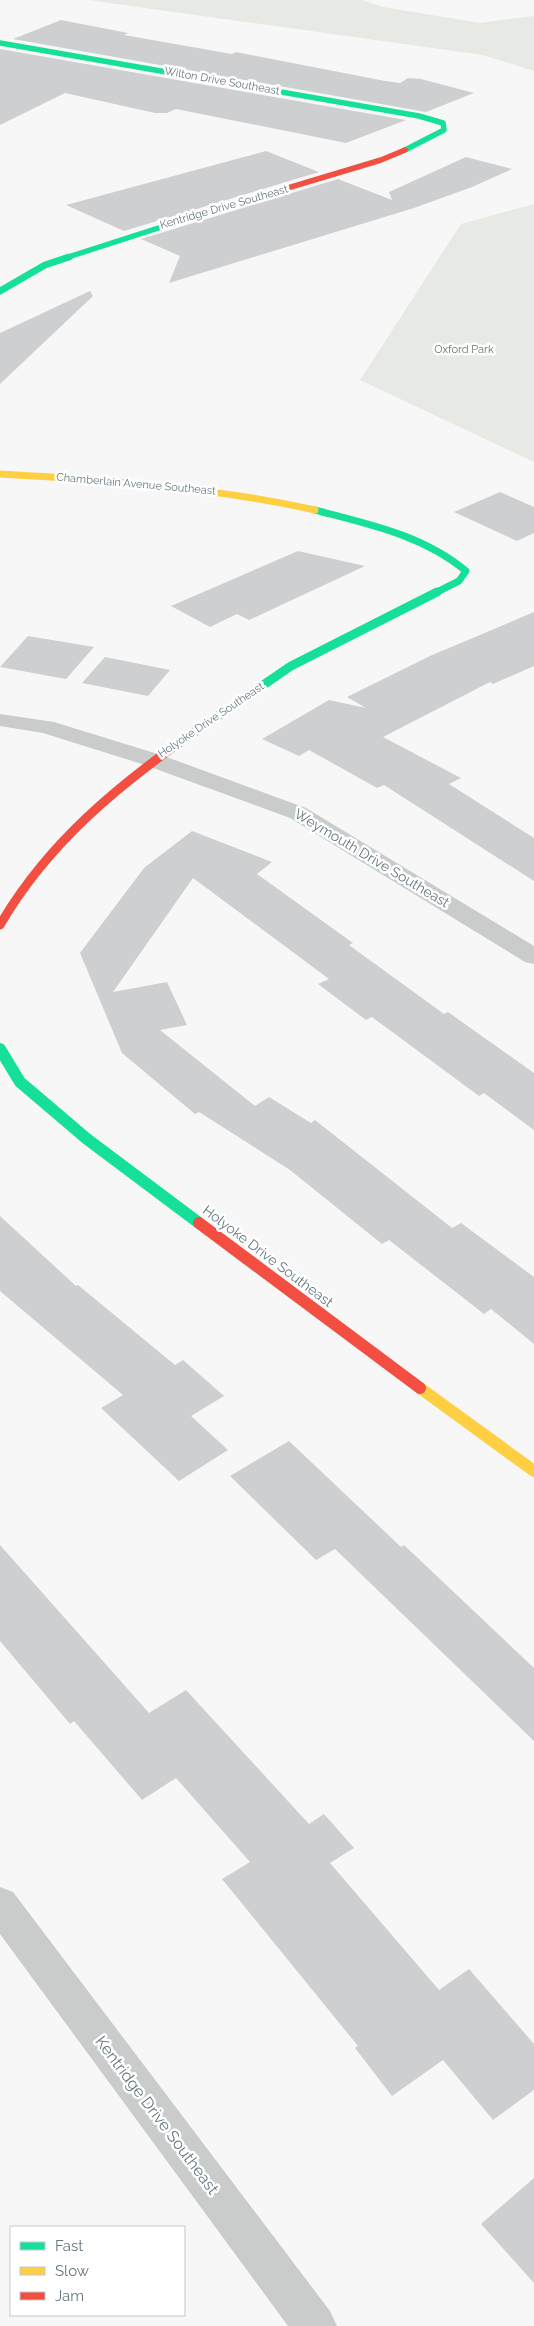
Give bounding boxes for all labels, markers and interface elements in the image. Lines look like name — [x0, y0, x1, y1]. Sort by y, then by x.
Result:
street label: Wilton Drive Southeast — [163, 64, 281, 98]
street label: Kentridge Drive Southeast — [158, 182, 290, 232]
park label: Oxford Park — [434, 343, 494, 356]
street label: Chamberlain Avenue Southeast — [56, 471, 217, 497]
street label: Holyoke Drive Southeast — [156, 680, 267, 760]
street label: Weymouth Drive Southeast — [292, 805, 452, 911]
street label: Holyoke Drive Southeast — [200, 1202, 337, 1310]
street label: Kentridge Drive Southeast — [91, 2032, 223, 2198]
legend — [10, 2226, 185, 2316]
text: Fast — [55, 2237, 83, 2255]
text: Slow — [55, 2262, 89, 2280]
text: Jam — [55, 2287, 84, 2305]

